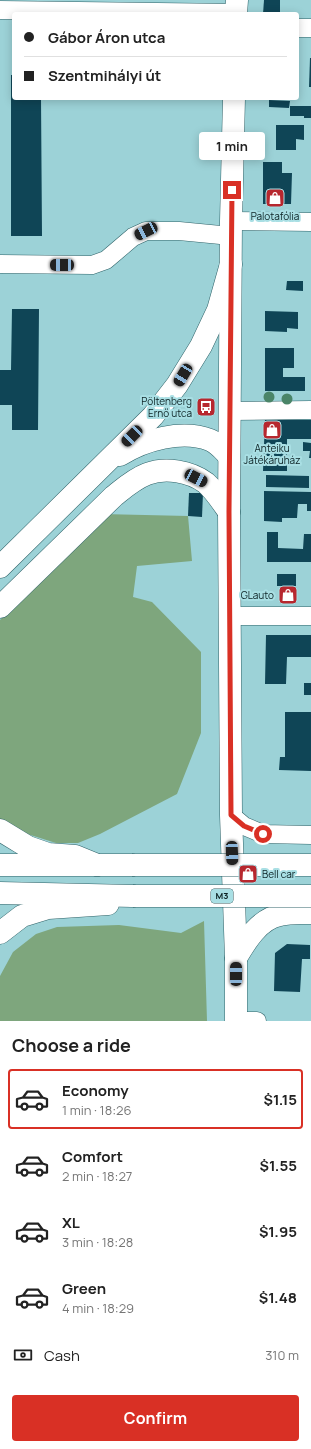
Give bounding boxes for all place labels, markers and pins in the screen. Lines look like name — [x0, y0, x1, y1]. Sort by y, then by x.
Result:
shop icon: Palotafólia — [264, 187, 286, 209]
place label: Palotafólia — [251, 209, 299, 223]
place label: Pöltenberg Ernő utca — [141, 394, 192, 420]
bus stop icon: Pöltenberg Ernő utca — [195, 396, 217, 418]
shop icon: Anteiku Játékáruház — [261, 419, 283, 441]
place label: Anteiku Játékáruház — [244, 441, 300, 467]
shop icon: GLauto — [277, 584, 299, 606]
place label: GLauto — [241, 588, 274, 602]
shop icon: Bell car — [237, 863, 259, 885]
place label: Bell car — [262, 867, 296, 881]

